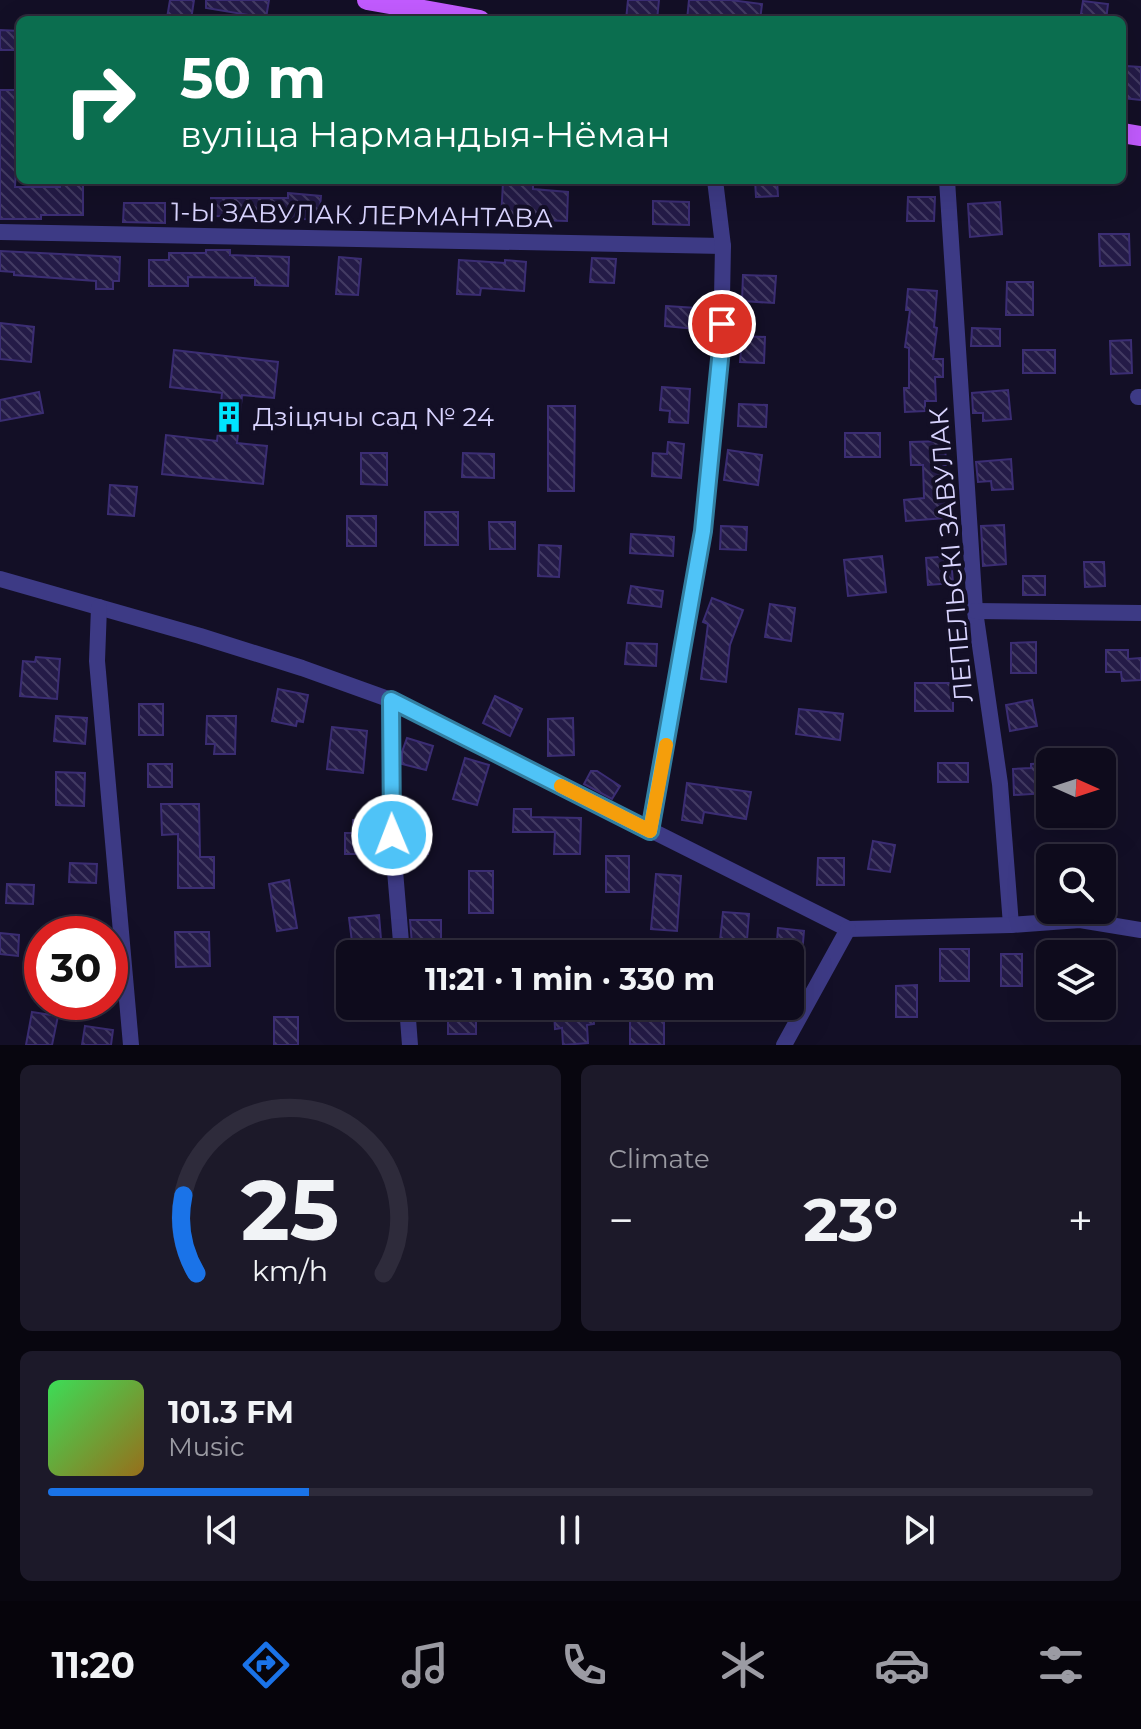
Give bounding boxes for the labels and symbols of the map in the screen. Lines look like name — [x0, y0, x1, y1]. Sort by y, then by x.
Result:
street label: 1-Ы ЗАВУЛАК ЛЕРМАНТАВА — [171, 196, 553, 234]
pin — [688, 290, 756, 358]
building icon: Дзіцячы сад № 24 — [212, 400, 246, 434]
place label: Дзіцячы сад № 24 — [253, 401, 494, 433]
street label: ЛЕПЕЛЬСКІ ЗАВУЛАК — [922, 406, 980, 704]
north arrow — [1036, 748, 1116, 828]
position arrow — [350, 793, 434, 877]
speed limit sign: 30 — [24, 916, 128, 1020]

